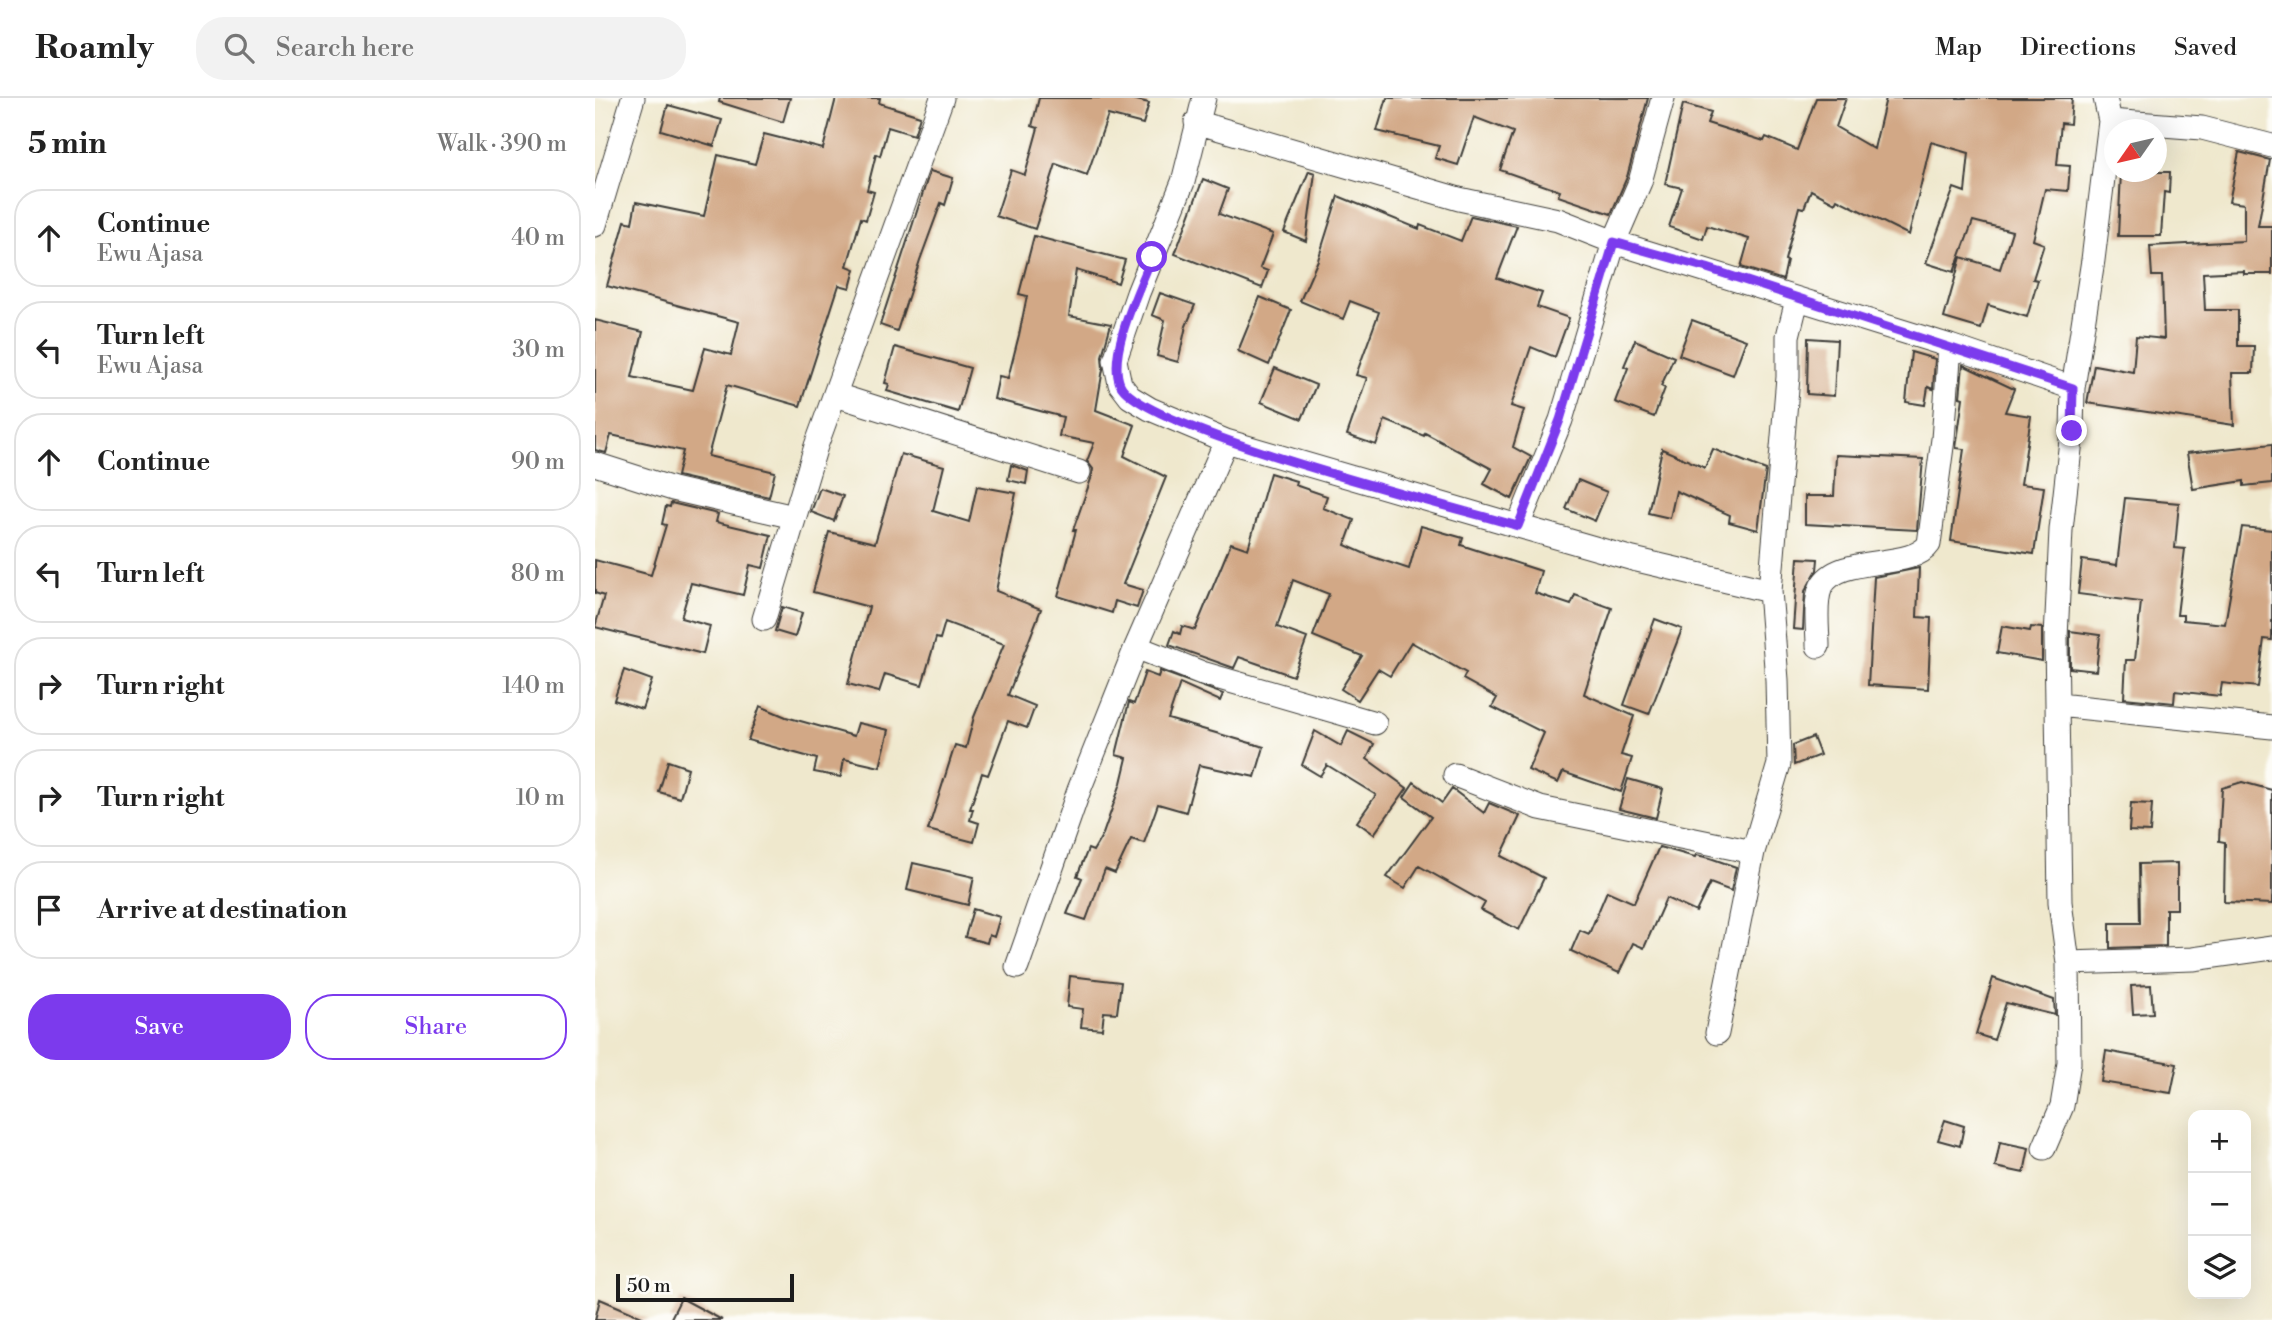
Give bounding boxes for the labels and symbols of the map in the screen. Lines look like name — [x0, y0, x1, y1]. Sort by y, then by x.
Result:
north arrow — [2104, 119, 2167, 182]
route start — [1136, 241, 1167, 272]
route end — [2056, 415, 2087, 446]
scale bar — [616, 1271, 795, 1303]

